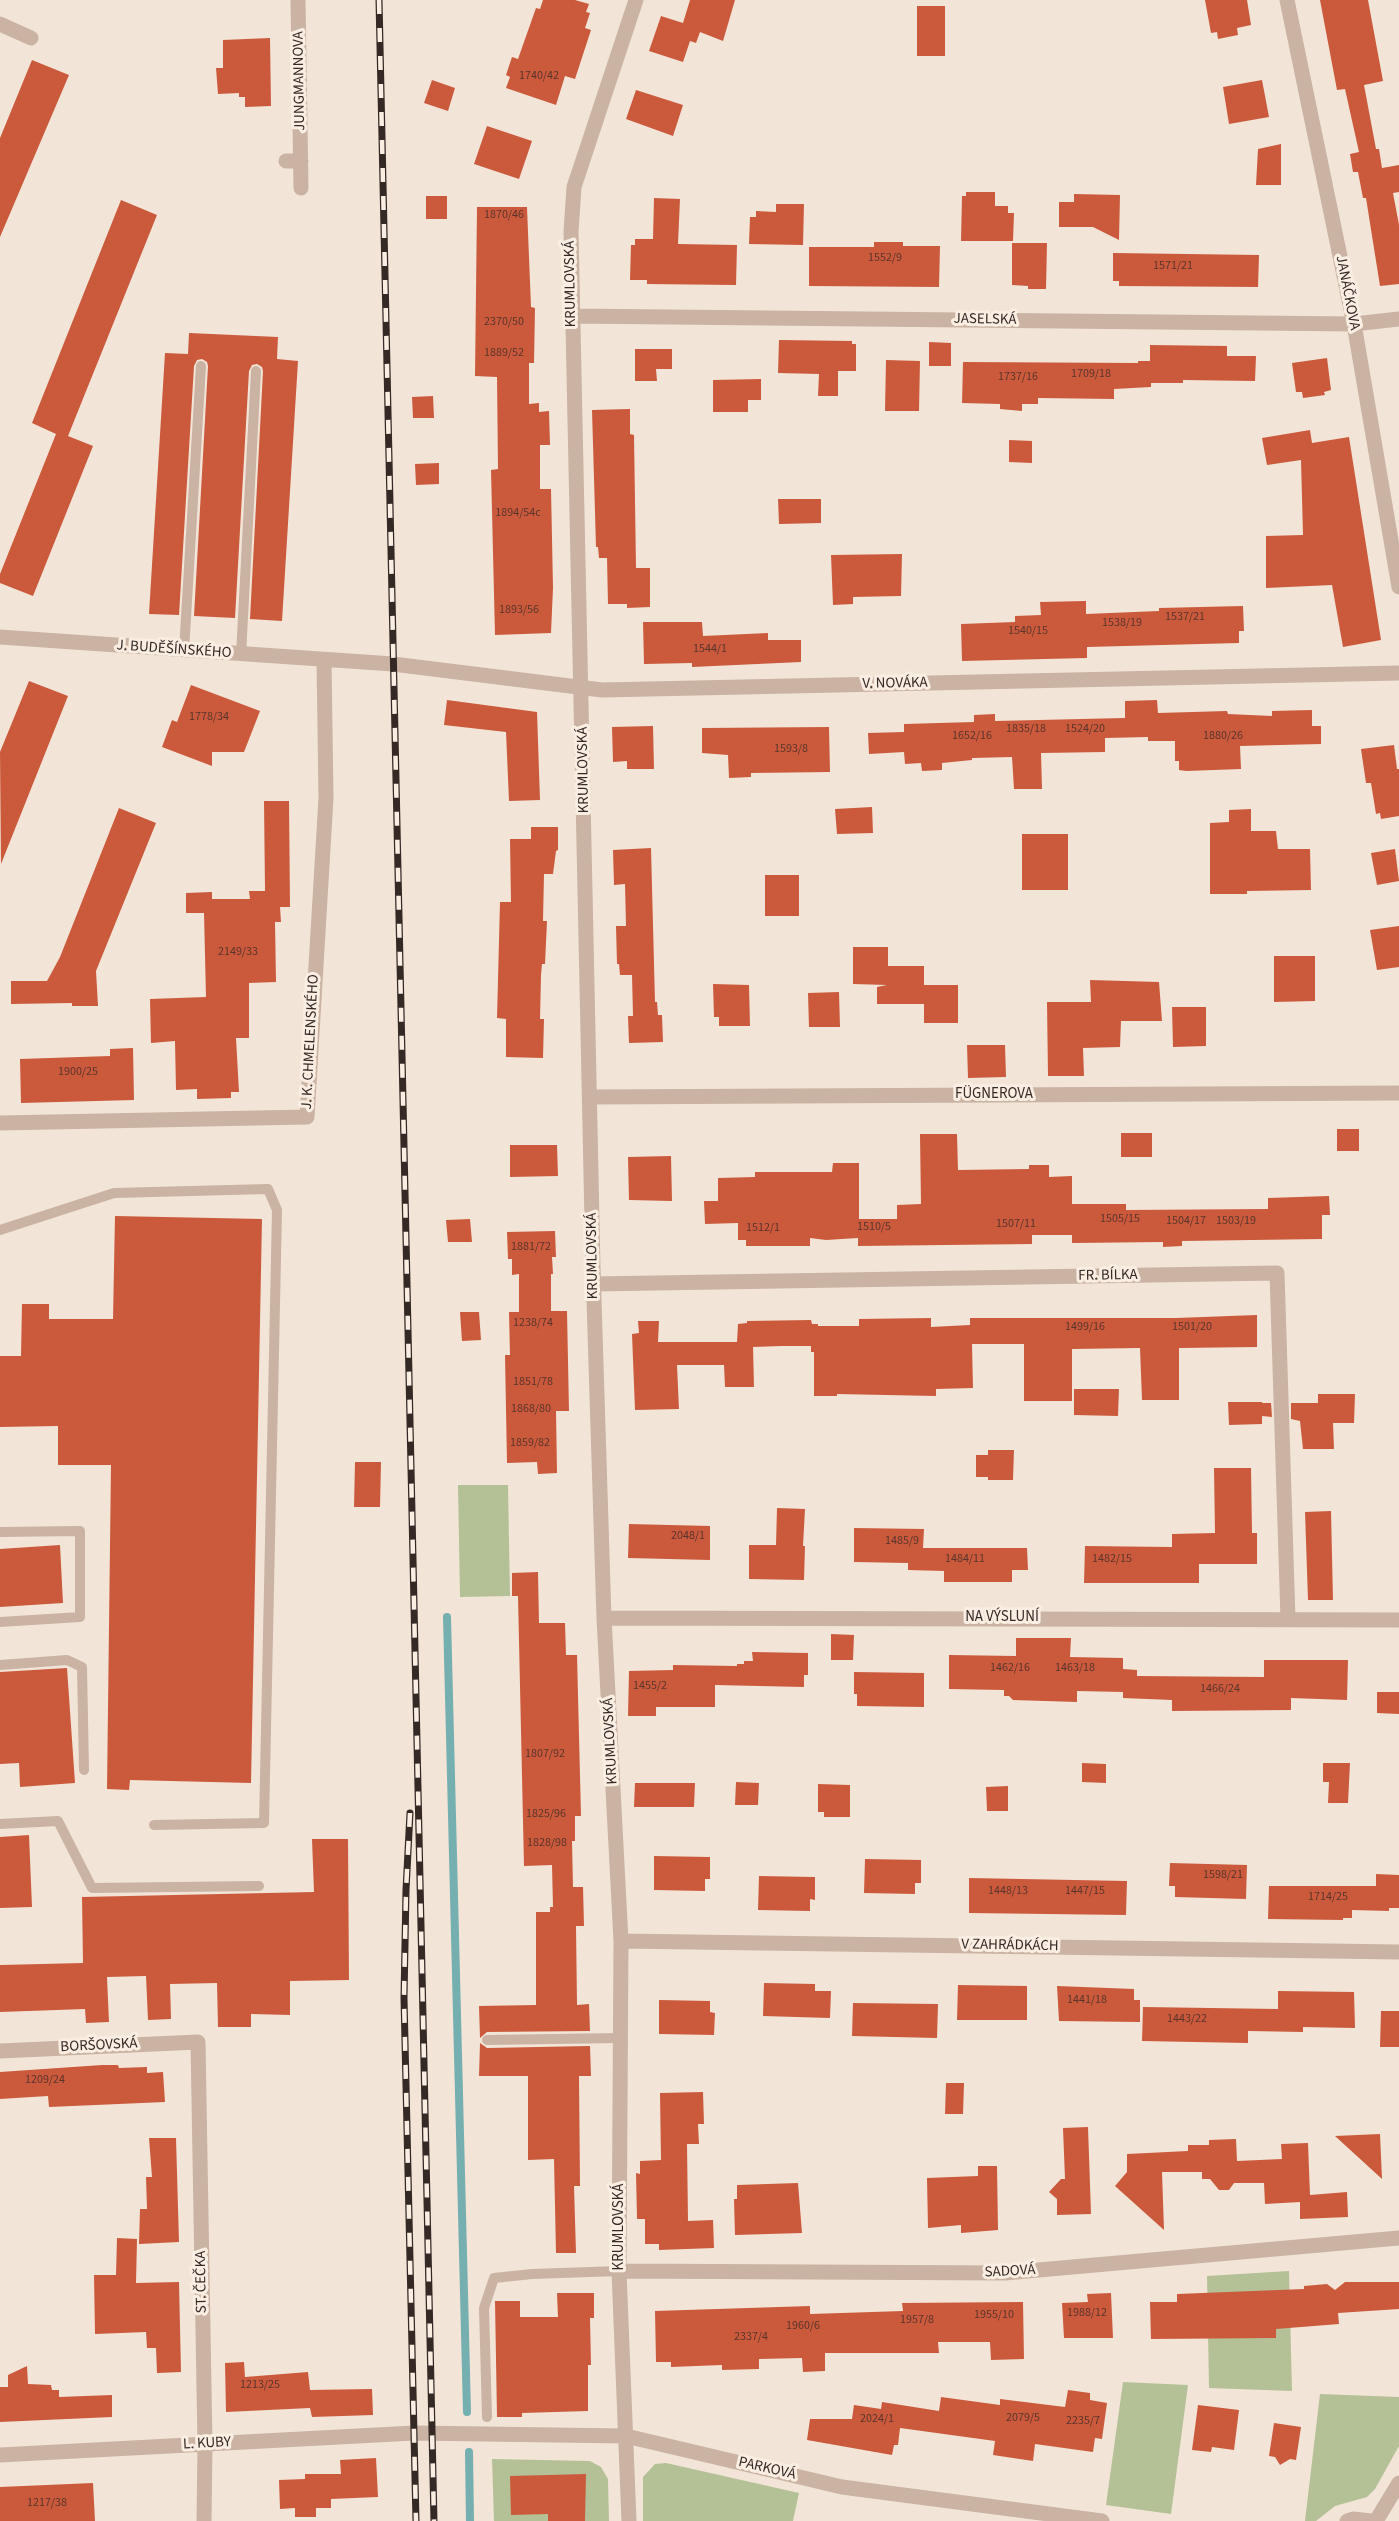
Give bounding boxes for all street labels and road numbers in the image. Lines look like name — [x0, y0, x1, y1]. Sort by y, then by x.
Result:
street label: JUNGMANNOVA — [290, 31, 310, 131]
street label: KRUMLOVSKÁ — [561, 240, 581, 328]
street label: JANÁČKOVA — [1331, 254, 1363, 332]
street label: JASELSKÁ — [953, 310, 1017, 330]
street label: J. BUDĚŠÍNSKÉHO — [116, 637, 232, 663]
street label: V. NOVÁKA — [862, 674, 928, 694]
street label: KRUMLOVSKÁ — [574, 726, 594, 814]
street label: J. K. CHMELENSKÉHO — [298, 974, 324, 1110]
street label: FÜGNEROVA — [955, 1086, 1033, 1104]
street label: KRUMLOVSKÁ — [583, 1212, 603, 1300]
street label: FR. BÍLKA — [1078, 1266, 1138, 1286]
street label: NA VÝSLUNÍ — [965, 1609, 1039, 1627]
street label: KRUMLOVSKÁ — [600, 1697, 622, 1785]
street label: V ZAHRÁDKÁCH — [961, 1936, 1059, 1956]
street label: BORŠOVSKÁ — [60, 2035, 138, 2057]
street label: KRUMLOVSKÁ — [611, 2184, 629, 2270]
street label: ST. ČEČKA — [192, 2251, 212, 2313]
street label: SADOVÁ — [984, 2262, 1036, 2282]
street label: L. KUBY — [183, 2434, 231, 2454]
street label: PARKOVÁ — [737, 2454, 797, 2484]

